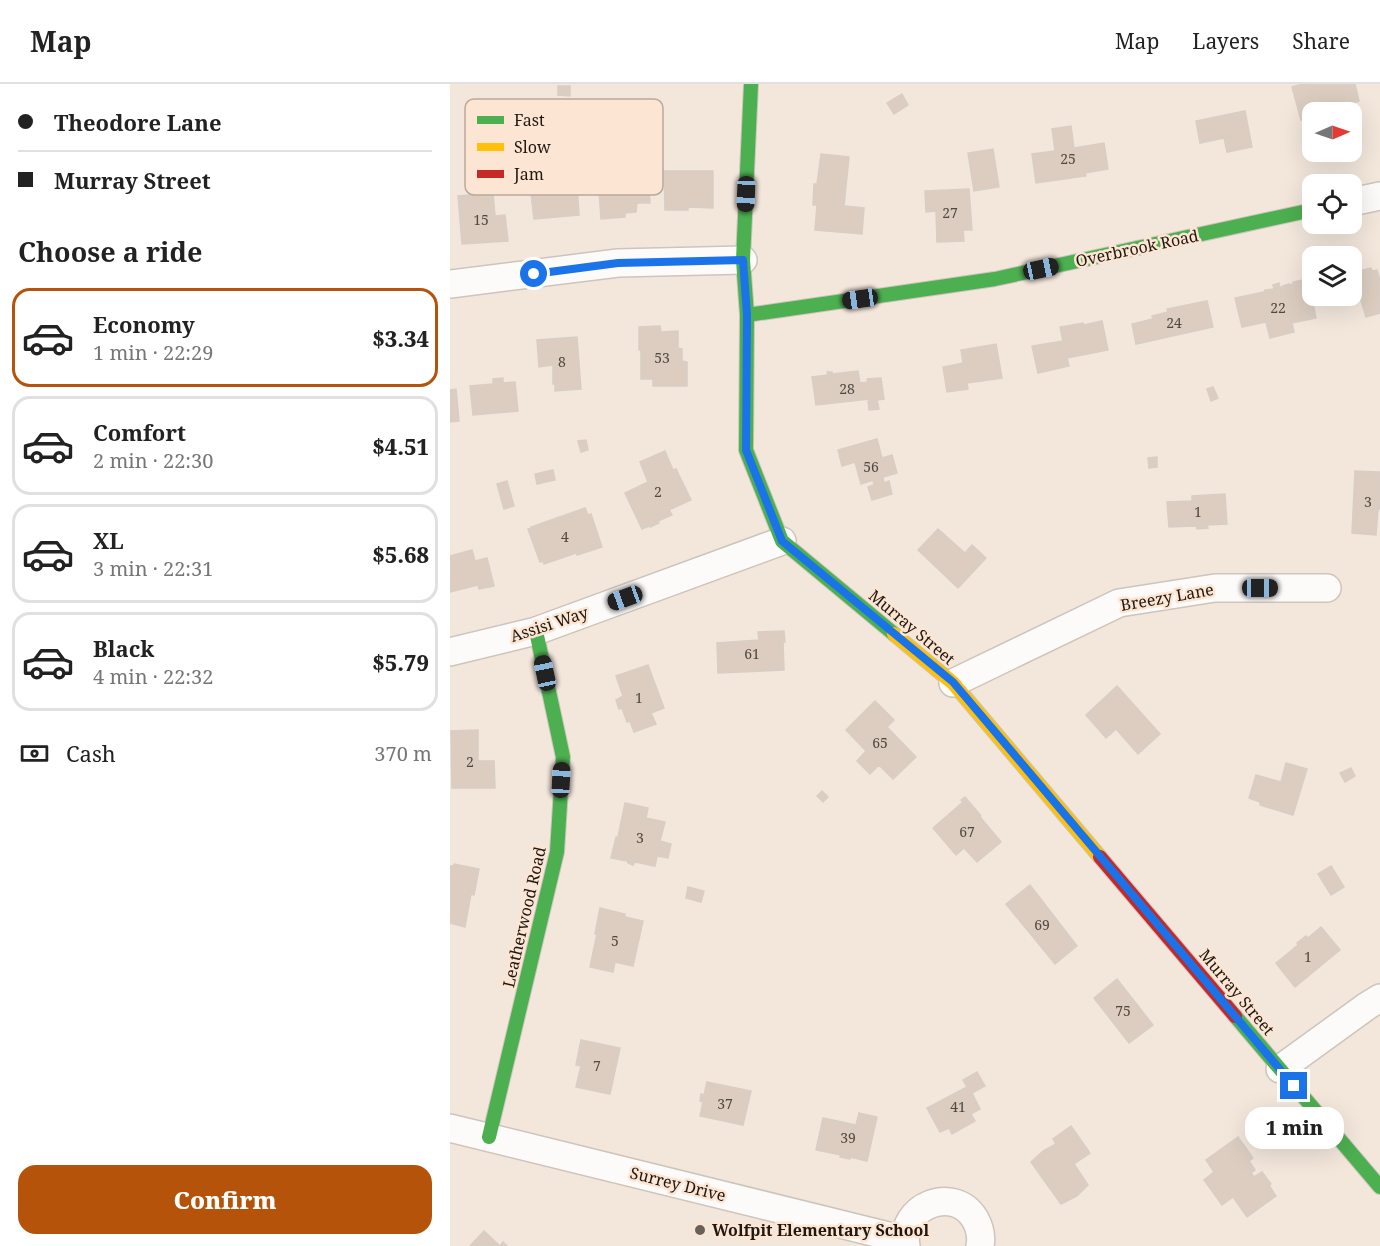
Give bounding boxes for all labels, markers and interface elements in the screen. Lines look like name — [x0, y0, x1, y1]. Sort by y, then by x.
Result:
text: Map — [30, 22, 92, 60]
text: Map — [1115, 27, 1159, 55]
text: Layers — [1192, 27, 1259, 55]
text: Share — [1292, 27, 1350, 55]
legend — [465, 99, 663, 195]
north arrow — [1302, 102, 1362, 162]
map controls — [1302, 102, 1362, 306]
text: Theodore Lane — [54, 107, 222, 137]
text: Fast — [514, 109, 545, 131]
text: Slow — [514, 136, 551, 158]
house number: 25 — [1060, 149, 1076, 168]
text: Jam — [513, 163, 544, 185]
text: Murray Street — [54, 165, 211, 195]
button: locate — [1302, 174, 1362, 234]
car — [736, 176, 756, 212]
house number: 27 — [942, 203, 958, 222]
house number: 15 — [473, 210, 489, 229]
street label: Overbrook Road — [1074, 224, 1201, 272]
text: Choose a ride — [18, 233, 203, 270]
button: layers — [1302, 246, 1362, 306]
car — [1022, 256, 1060, 282]
route start — [520, 260, 547, 287]
car — [841, 288, 879, 310]
house number: 22 — [1270, 298, 1286, 317]
text: Economy — [93, 309, 195, 339]
icon: car — [21, 311, 75, 365]
house number: 24 — [1166, 313, 1182, 332]
text: $3.34 — [372, 323, 429, 353]
text: 1 min · 22:29 — [93, 339, 213, 366]
house number: 53 — [654, 348, 670, 367]
house number: 8 — [558, 352, 566, 371]
house number: 28 — [839, 379, 855, 398]
text: Comfort — [93, 417, 186, 447]
icon: car — [21, 419, 75, 473]
text: $4.51 — [372, 431, 429, 461]
text: 2 min · 22:30 — [93, 447, 213, 474]
house number: 56 — [863, 457, 879, 476]
house number: 2 — [654, 482, 662, 501]
house number: 3 — [1364, 492, 1372, 511]
house number: 1 — [1194, 502, 1202, 521]
text: XL — [93, 525, 124, 555]
icon: car — [21, 527, 75, 581]
house number: 4 — [561, 527, 569, 546]
text: $5.68 — [372, 539, 429, 569]
text: 3 min · 22:31 — [93, 555, 213, 582]
street label: Breezy Lane — [1119, 578, 1215, 616]
car — [1242, 579, 1278, 597]
car — [605, 583, 645, 613]
street label: Murray Street — [864, 584, 960, 670]
street label: Assisi Way — [507, 601, 592, 647]
text: Black — [93, 633, 154, 663]
icon: car — [21, 635, 75, 689]
house number: 61 — [744, 644, 760, 663]
text: $5.79 — [372, 647, 429, 677]
car — [532, 654, 558, 692]
text: 4 min · 22:32 — [93, 663, 213, 690]
house number: 1 — [635, 688, 643, 707]
house number: 65 — [872, 733, 888, 752]
icon: cash — [18, 737, 51, 770]
text: Cash — [66, 738, 116, 768]
text: 370 m — [374, 740, 432, 767]
house number: 2 — [466, 752, 474, 771]
car — [551, 762, 571, 798]
house number: 67 — [959, 822, 975, 841]
house number: 3 — [636, 828, 644, 847]
street label: Leatherwood Road — [497, 844, 551, 990]
house number: 69 — [1034, 915, 1050, 934]
house number: 5 — [611, 931, 619, 950]
street label: Murray Street — [1194, 944, 1280, 1040]
house number: 1 — [1304, 947, 1312, 966]
house number: 75 — [1115, 1001, 1131, 1020]
house number: 7 — [593, 1056, 601, 1075]
route end — [1280, 1072, 1307, 1099]
house number: 37 — [717, 1094, 733, 1113]
house number: 41 — [950, 1097, 966, 1116]
callout: 1 min — [1244, 1107, 1344, 1149]
text: 1 min — [1266, 1114, 1323, 1141]
house number: 39 — [840, 1128, 856, 1147]
street label: Surrey Drive — [628, 1161, 728, 1207]
button: Confirm — [18, 1165, 432, 1234]
place label: Wolfpit Elementary School — [712, 1219, 929, 1241]
marker: Wolfpit Elementary School — [693, 1223, 707, 1237]

